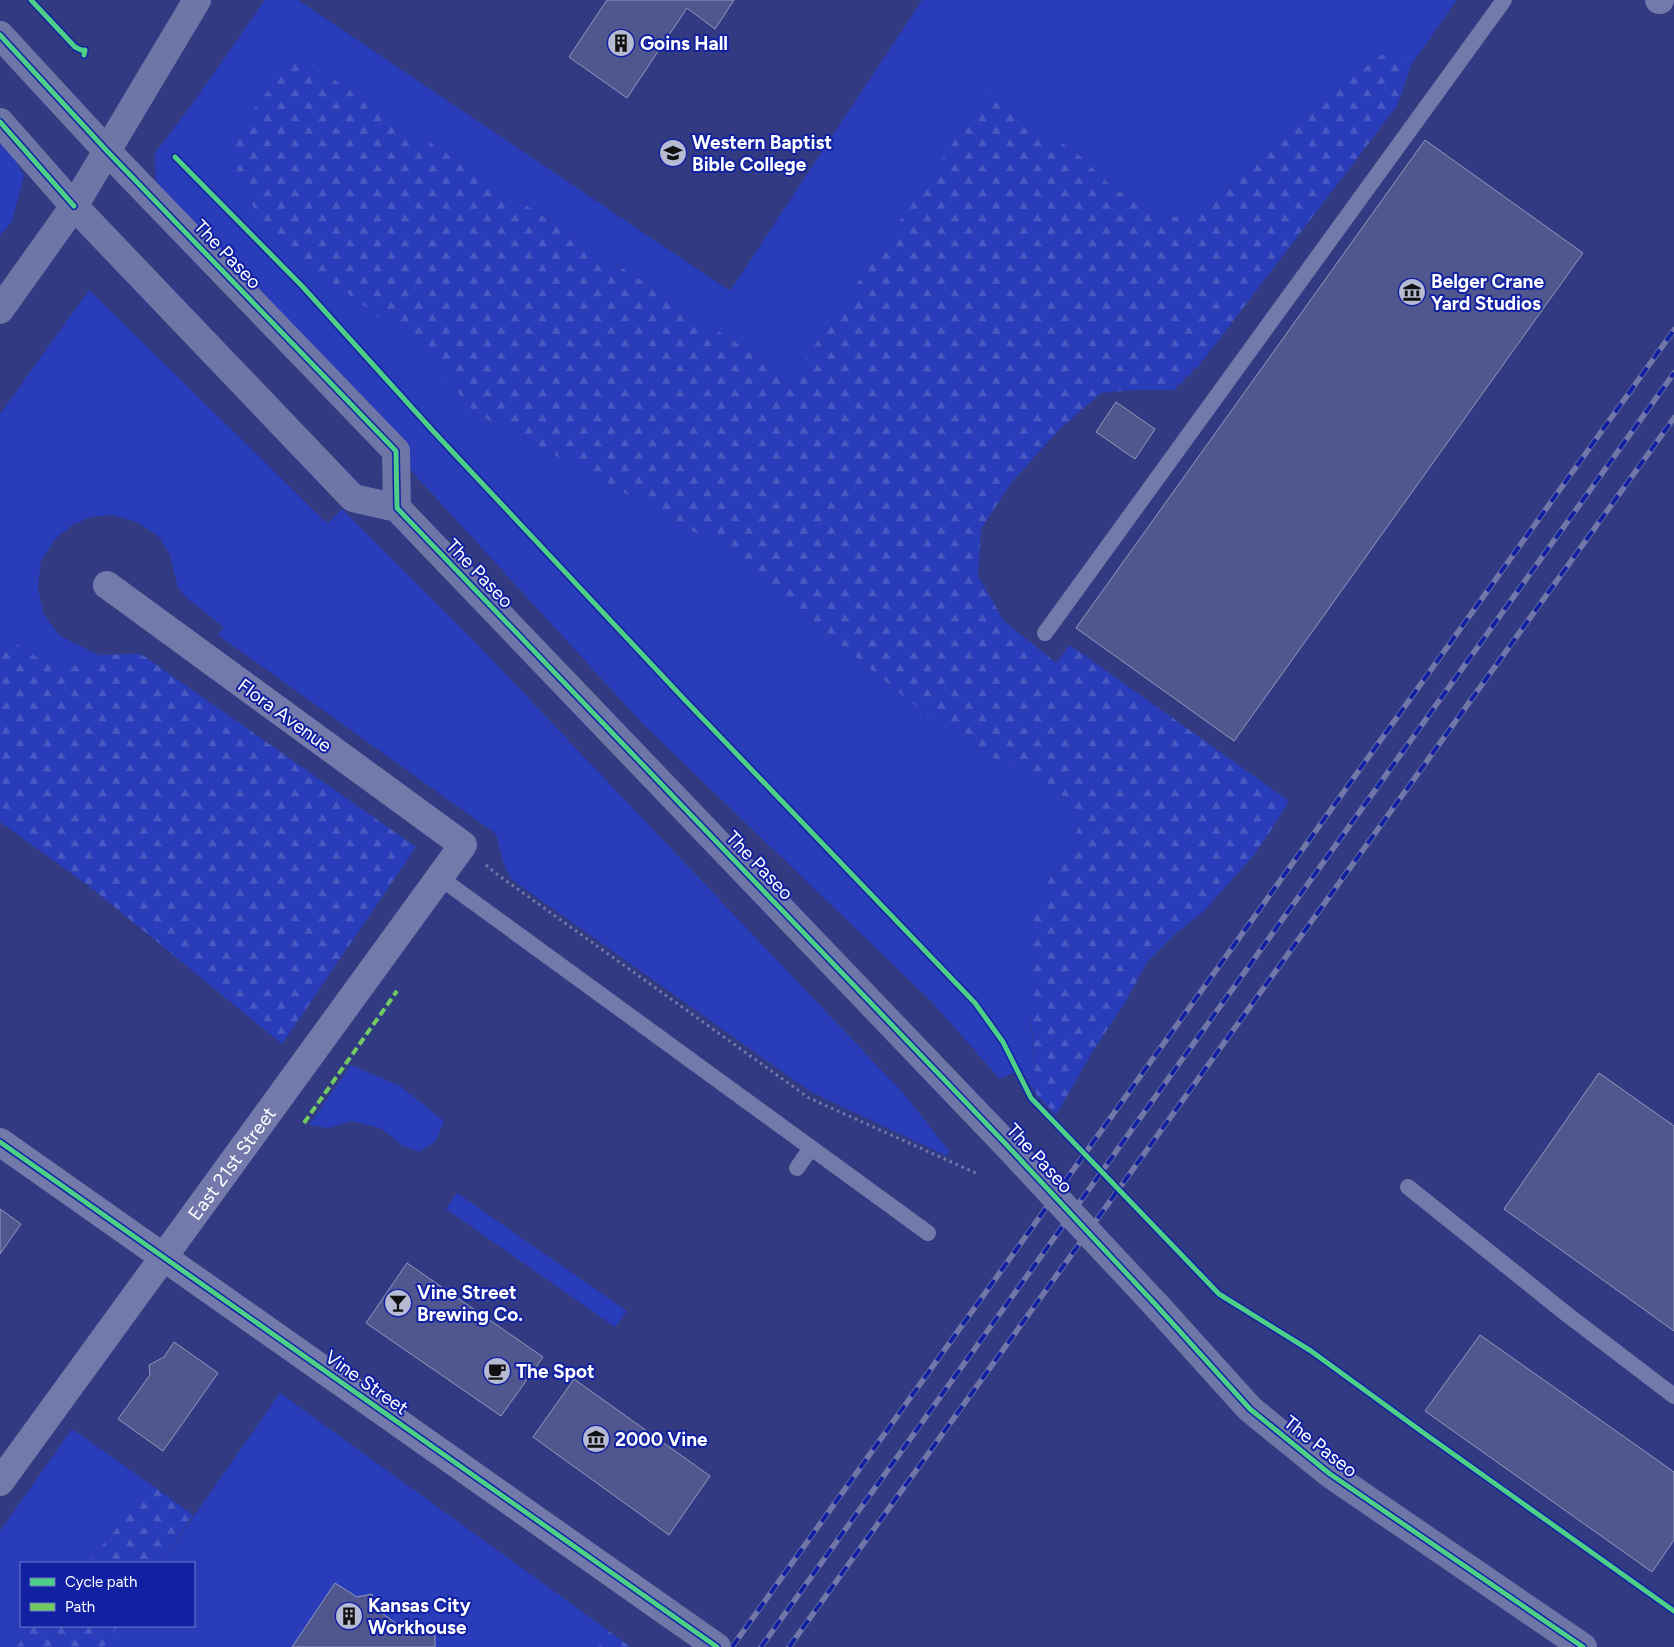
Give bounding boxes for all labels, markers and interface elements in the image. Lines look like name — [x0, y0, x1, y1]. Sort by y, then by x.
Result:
building icon: Goins Hall — [606, 28, 636, 58]
place label: Goins Hall — [640, 32, 728, 55]
place label: Western Baptist Bible College — [692, 131, 832, 176]
school or university icon: Western Baptist Bible College — [658, 138, 688, 168]
street label: The Paseo — [189, 215, 266, 294]
place label: Belger Crane Yard Studios — [1431, 270, 1544, 315]
museum icon: Belger Crane Yard Studios — [1397, 277, 1427, 307]
street label: The Paseo — [441, 534, 518, 613]
street label: Flora Avenue — [233, 674, 336, 757]
street label: The Paseo — [721, 826, 798, 905]
street label: East 21st Street — [183, 1103, 281, 1225]
street label: The Paseo — [1002, 1119, 1078, 1198]
place label: Vine Street Brewing Co. — [417, 1281, 523, 1326]
bar icon: Vine Street Brewing Co. — [383, 1288, 413, 1318]
street label: Vine Street — [321, 1345, 413, 1419]
cafe icon: The Spot — [482, 1356, 512, 1386]
place label: The Spot — [516, 1360, 595, 1383]
street label: The Paseo — [1279, 1411, 1362, 1482]
museum icon: 2000 Vine — [581, 1424, 611, 1454]
place label: 2000 Vine — [615, 1428, 708, 1451]
legend — [20, 1562, 195, 1627]
text: Cycle path — [65, 1573, 137, 1591]
place label: Kansas City Workhouse — [368, 1594, 471, 1639]
text: Path — [65, 1598, 95, 1616]
building icon: Kansas City Workhouse — [334, 1601, 364, 1631]

